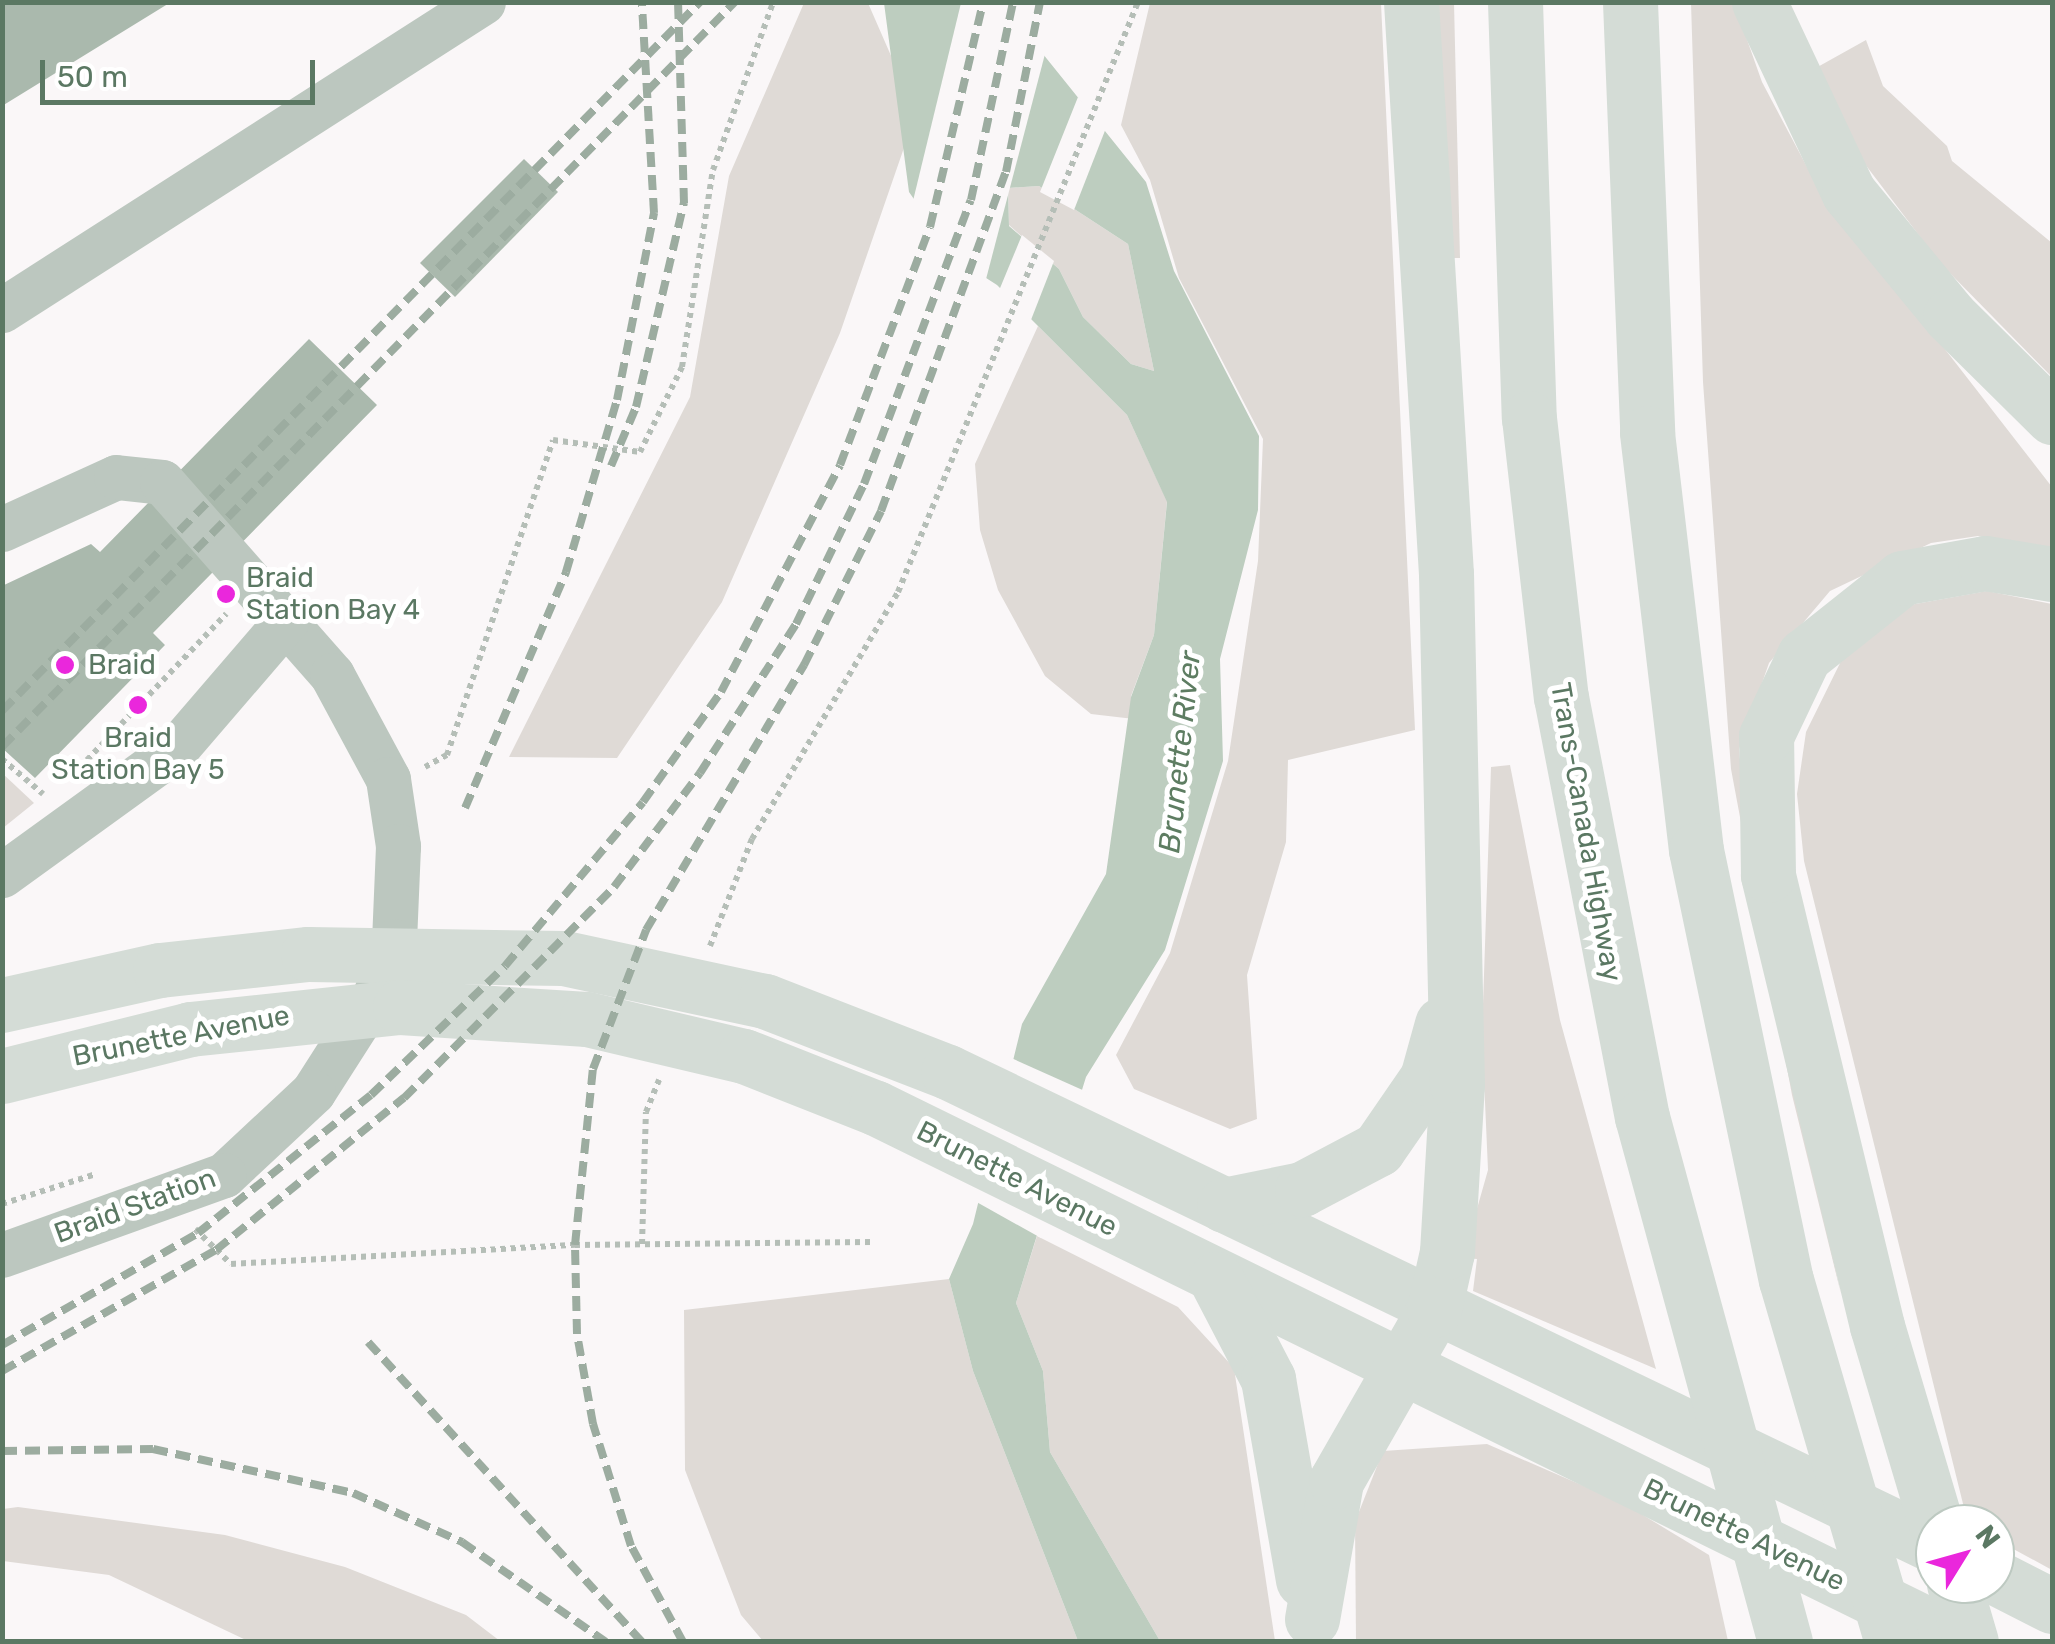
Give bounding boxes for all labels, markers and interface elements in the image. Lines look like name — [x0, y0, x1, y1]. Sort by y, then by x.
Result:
scale bar — [45, 40, 320, 102]
text: 50 m — [57, 59, 128, 95]
place label: Braid Station Bay 4 — [246, 561, 421, 627]
marker: Braid Station Bay 4 — [215, 583, 237, 605]
place label: Braid — [88, 648, 156, 682]
water label: Brunette River — [1151, 649, 1209, 855]
marker: Braid — [52, 652, 78, 678]
street label: Trans-Canada Highway — [1543, 680, 1629, 984]
marker: Braid Station Bay 5 — [127, 694, 149, 716]
place label: Braid Station Bay 5 — [51, 721, 225, 787]
street label: Brunette Avenue — [69, 998, 293, 1074]
street label: Brunette Avenue — [911, 1114, 1123, 1244]
street label: Braid Station — [50, 1161, 220, 1251]
street label: Brunette Avenue — [1637, 1471, 1851, 1599]
north arrow — [1915, 1504, 2015, 1604]
text: N — [1969, 1519, 2007, 1555]

